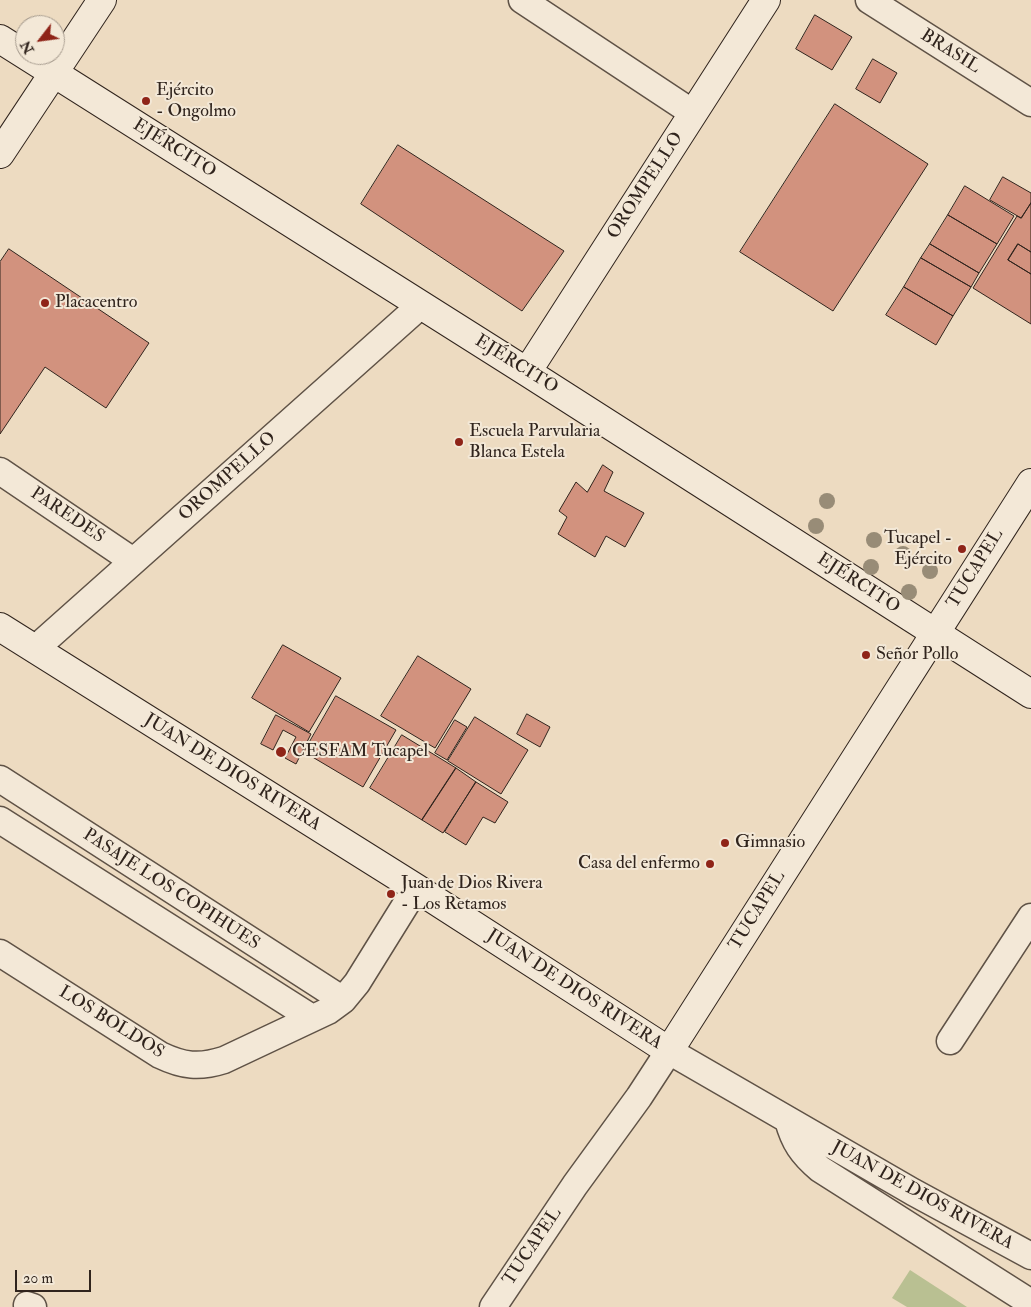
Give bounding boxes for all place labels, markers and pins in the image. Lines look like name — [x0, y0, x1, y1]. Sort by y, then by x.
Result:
place label: Ejército - Ongolmo — [156, 80, 236, 122]
marker: Ejército - Ongolmo — [140, 95, 152, 107]
place label: Placacentro — [55, 292, 137, 314]
marker: Placacentro — [39, 297, 51, 309]
place label: Escuela Parvularia Blanca Estela — [469, 421, 600, 464]
marker: Escuela Parvularia Blanca Estela — [453, 436, 465, 448]
place label: Tucapel - Ejército — [884, 528, 952, 570]
marker: Tucapel - Ejército — [956, 543, 968, 555]
place label: Señor Pollo — [876, 644, 958, 666]
marker: Señor Pollo — [860, 649, 872, 661]
place label: CESFAM Tucapel — [292, 741, 428, 763]
marker: CESFAM Tucapel — [274, 745, 288, 759]
place label: Gimnasio — [735, 832, 805, 854]
marker: Gimnasio — [719, 837, 731, 849]
place label: Casa del enfermo — [578, 853, 700, 875]
marker: Casa del enfermo — [704, 858, 716, 870]
place label: Juan de Dios Rivera - Los Retamos — [401, 873, 543, 916]
marker: Juan de Dios Rivera - Los Retamos — [385, 888, 397, 900]

